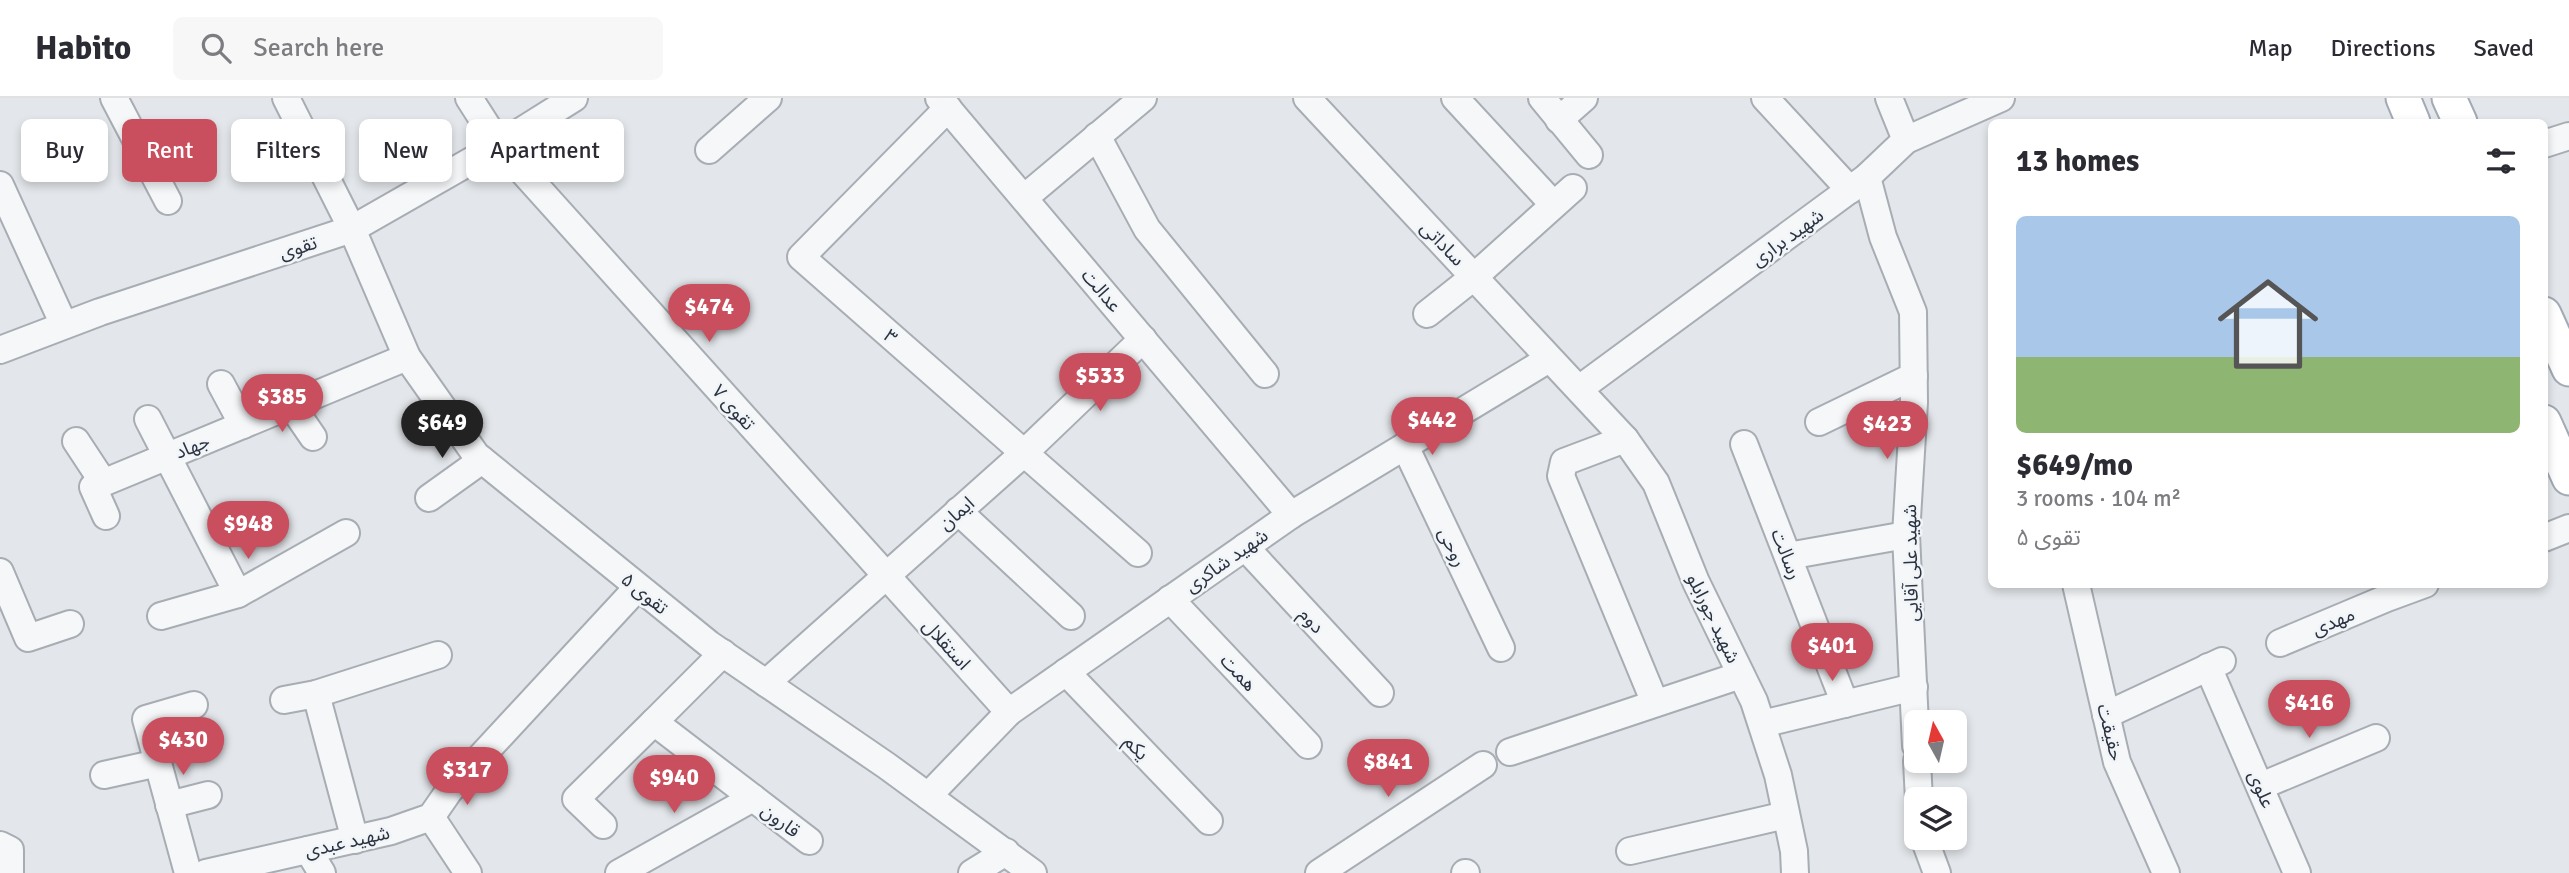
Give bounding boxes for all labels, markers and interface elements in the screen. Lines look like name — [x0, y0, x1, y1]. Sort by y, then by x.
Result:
search box — [173, 17, 663, 80]
text: Habito — [35, 28, 131, 69]
icon: search — [197, 29, 235, 67]
text: Search here — [253, 32, 384, 64]
text: Map — [2248, 33, 2293, 63]
text: Directions — [2331, 33, 2436, 63]
text: Saved — [2474, 33, 2534, 63]
chip: Buy — [21, 119, 108, 182]
chip: Rent — [122, 119, 217, 182]
chip: Filters — [231, 119, 345, 182]
chip: New — [359, 119, 452, 182]
chip: Apartment — [466, 119, 624, 182]
icon: filters — [2482, 142, 2520, 180]
text: 13 homes — [2016, 143, 2139, 180]
street label: شهید براری — [1747, 203, 1829, 272]
street label: ساداتی — [1415, 216, 1470, 271]
street label: تقوی — [276, 231, 320, 265]
icon: home — [2205, 261, 2331, 387]
street label: عدالت — [1076, 264, 1126, 317]
pin: $474 — [668, 285, 750, 344]
text: $474 — [684, 292, 734, 321]
street label: ۳ — [878, 324, 902, 349]
pin: $533 — [1059, 354, 1141, 413]
text: $533 — [1075, 361, 1125, 390]
pin: $385 — [241, 374, 323, 434]
street label: تقوی ۷ — [706, 380, 760, 436]
text: $385 — [257, 382, 307, 411]
pin: $442 — [1391, 398, 1473, 457]
pin: $649 — [401, 400, 483, 460]
pin: $423 — [1846, 402, 1928, 461]
text: $442 — [1407, 405, 1457, 434]
text: $649 — [417, 408, 467, 437]
text: $423 — [1862, 409, 1912, 438]
street label: جهاد — [171, 429, 213, 465]
text: $649/mo — [2016, 447, 2133, 484]
text: 3 rooms · 104 m² — [2016, 484, 2181, 513]
street label: ایمان — [934, 492, 980, 536]
pin: $948 — [207, 502, 289, 561]
street label: شهید علی آقایی — [1898, 504, 1924, 622]
text: $948 — [223, 509, 273, 538]
street label: شهید شاکری — [1180, 523, 1273, 598]
text: تقوی ۵ — [2016, 523, 2081, 552]
street label: روحی — [1433, 524, 1472, 571]
street label: رسالت — [1765, 526, 1807, 583]
street label: تقوی ۵ — [616, 568, 673, 620]
street label: شهید جورابلو — [1681, 570, 1745, 667]
street label: مهدی — [2308, 602, 2358, 642]
street label: دوم — [1292, 603, 1329, 640]
street label: استقلال — [917, 614, 975, 675]
pin: $401 — [1791, 624, 1873, 683]
text: $401 — [1807, 631, 1857, 660]
street label: همت — [1215, 649, 1262, 697]
pin: $416 — [2268, 680, 2350, 740]
text: $416 — [2284, 688, 2334, 717]
street label: حقیقت — [2091, 701, 2129, 763]
north arrow — [1904, 710, 1967, 774]
map controls — [1904, 710, 1967, 850]
pin: $430 — [142, 718, 224, 777]
text: $430 — [158, 725, 208, 754]
street label: یکم — [1117, 730, 1154, 767]
pin: $841 — [1347, 740, 1429, 799]
text: $841 — [1363, 747, 1413, 776]
pin: $317 — [426, 748, 508, 807]
text: $317 — [442, 755, 492, 784]
pin: $940 — [633, 756, 715, 815]
text: $940 — [649, 763, 699, 792]
street label: علوی — [2242, 767, 2280, 812]
button: layers — [1904, 787, 1967, 850]
street label: قارون — [756, 798, 805, 843]
street label: شهید عبدی — [302, 821, 392, 863]

